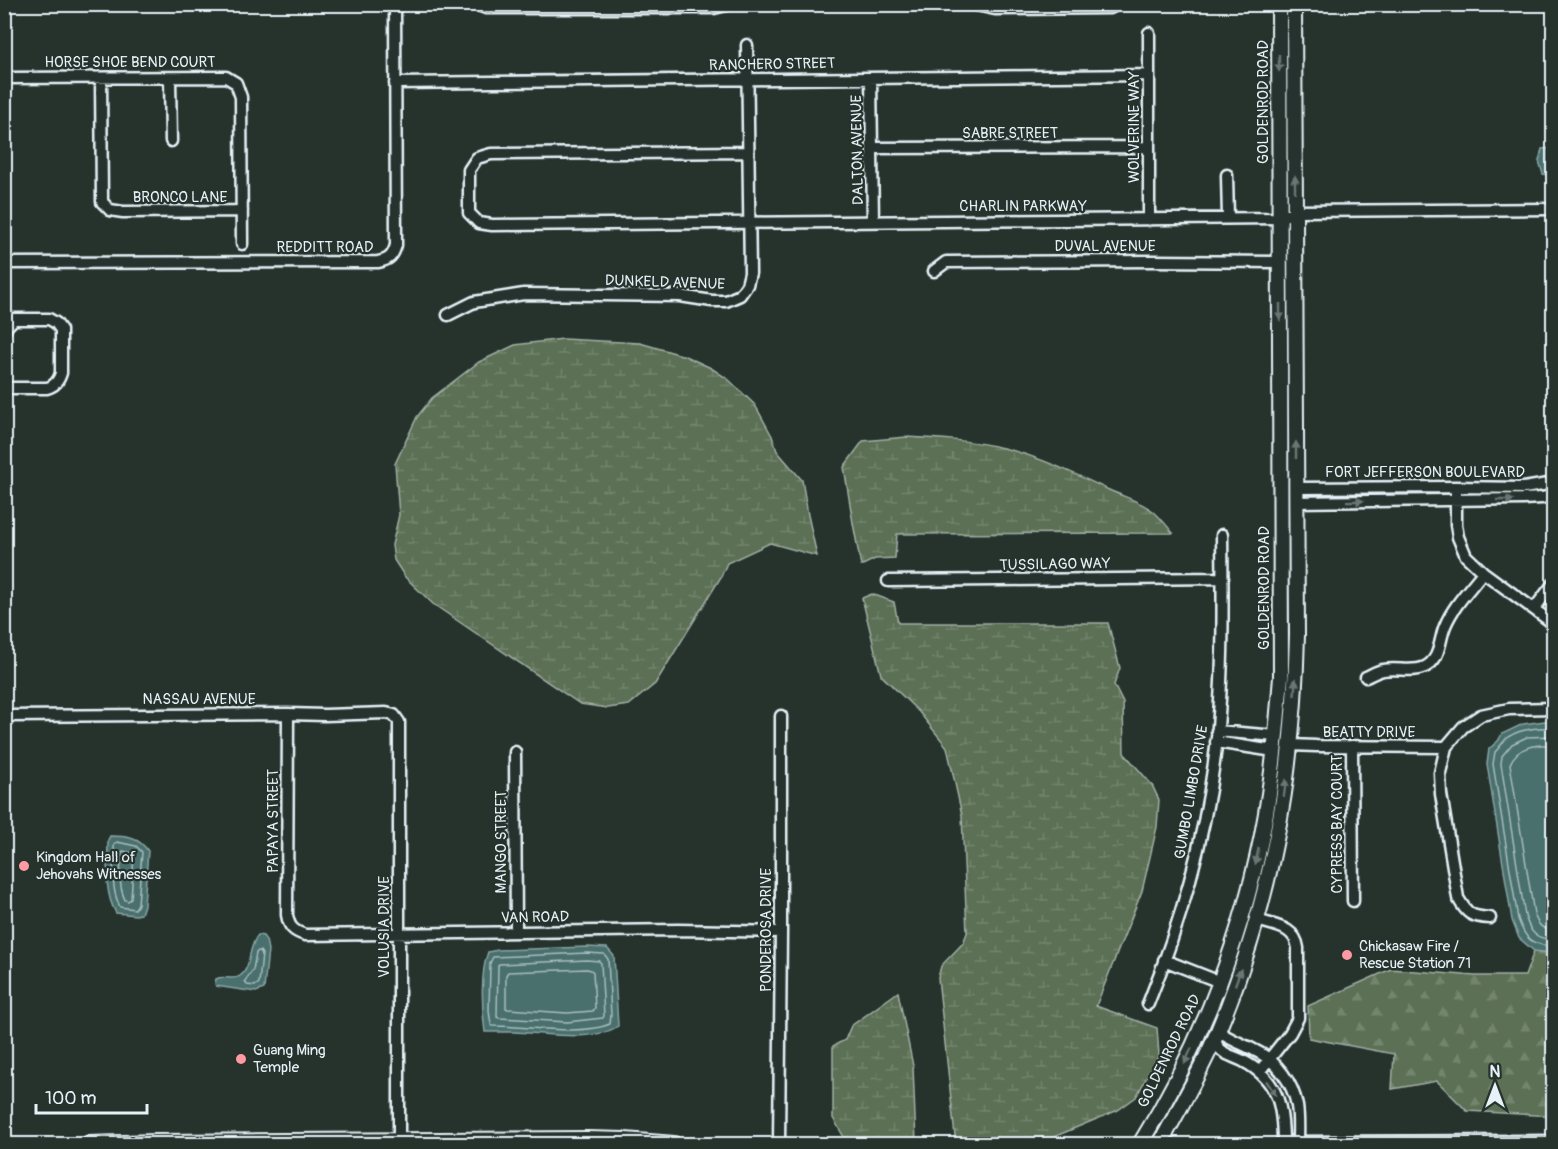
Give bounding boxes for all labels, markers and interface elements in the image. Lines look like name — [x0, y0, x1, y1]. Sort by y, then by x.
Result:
street label: GOLDENROD ROAD — [1254, 40, 1273, 164]
street label: HORSE SHOE BEND COURT — [45, 53, 215, 72]
one-way arrow — [1274, 53, 1284, 72]
street label: RANCHERO STREET — [709, 54, 835, 75]
street label: WOLVERINE WAY — [1125, 71, 1144, 183]
street label: DALTON AVENUE — [847, 94, 868, 205]
street label: SABRE STREET — [962, 124, 1058, 143]
one-way arrow — [1290, 174, 1300, 193]
street label: BRONCO LANE — [133, 188, 227, 207]
street label: CHARLIN PARKWAY — [959, 197, 1087, 216]
street label: DUVAL AVENUE — [1054, 237, 1156, 256]
street label: REDDITT ROAD — [277, 238, 373, 257]
street label: DUNKELD AVENUE — [605, 271, 726, 294]
one-way arrow — [1275, 303, 1285, 322]
one-way arrow — [1291, 440, 1301, 459]
street label: FORT JEFFERSON BOULEVARD — [1325, 463, 1525, 482]
one-way arrow — [1496, 495, 1515, 505]
one-way arrow — [1345, 496, 1364, 506]
street label: GOLDENROD ROAD — [1255, 526, 1274, 650]
street label: TUSSILAGO WAY — [999, 554, 1111, 575]
one-way arrow — [1291, 677, 1300, 696]
street label: NASSAU AVENUE — [142, 690, 256, 709]
street label: GUMBO LIMBO DRIVE — [1170, 723, 1213, 861]
street label: BEATTY DRIVE — [1323, 723, 1415, 742]
street label: CYPRESS BAY COURT — [1328, 755, 1347, 893]
street label: PAPAYA STREET — [264, 769, 283, 873]
one-way arrow — [1281, 778, 1290, 797]
street label: MANGO STREET — [492, 790, 511, 894]
one-way arrow — [1252, 847, 1262, 866]
place label: Kingdom Hall of Jehovahs Witnesses — [36, 848, 162, 884]
marker: Kingdom Hall of Jehovahs Witnesses — [17, 859, 31, 873]
street label: PONDEROSA DRIVE — [757, 868, 776, 992]
street label: VOLUSIA DRIVE — [375, 876, 394, 978]
street label: VAN ROAD — [501, 907, 569, 928]
place label: Chickasaw Fire / Rescue Station 71 — [1359, 937, 1471, 973]
marker: Chickasaw Fire / Rescue Station 71 — [1340, 948, 1354, 962]
one-way arrow — [1234, 968, 1244, 986]
street label: GOLDENROD ROAD — [1134, 991, 1205, 1111]
place label: Guang Ming Temple — [253, 1041, 326, 1077]
one-way arrow — [1183, 1047, 1192, 1064]
marker: Guang Ming Temple — [234, 1052, 248, 1066]
north arrow — [1465, 1056, 1525, 1116]
text: N — [1490, 1062, 1501, 1082]
scale bar — [36, 1077, 147, 1115]
one-way arrow — [1266, 1080, 1277, 1096]
text: 100 m — [45, 1087, 97, 1110]

